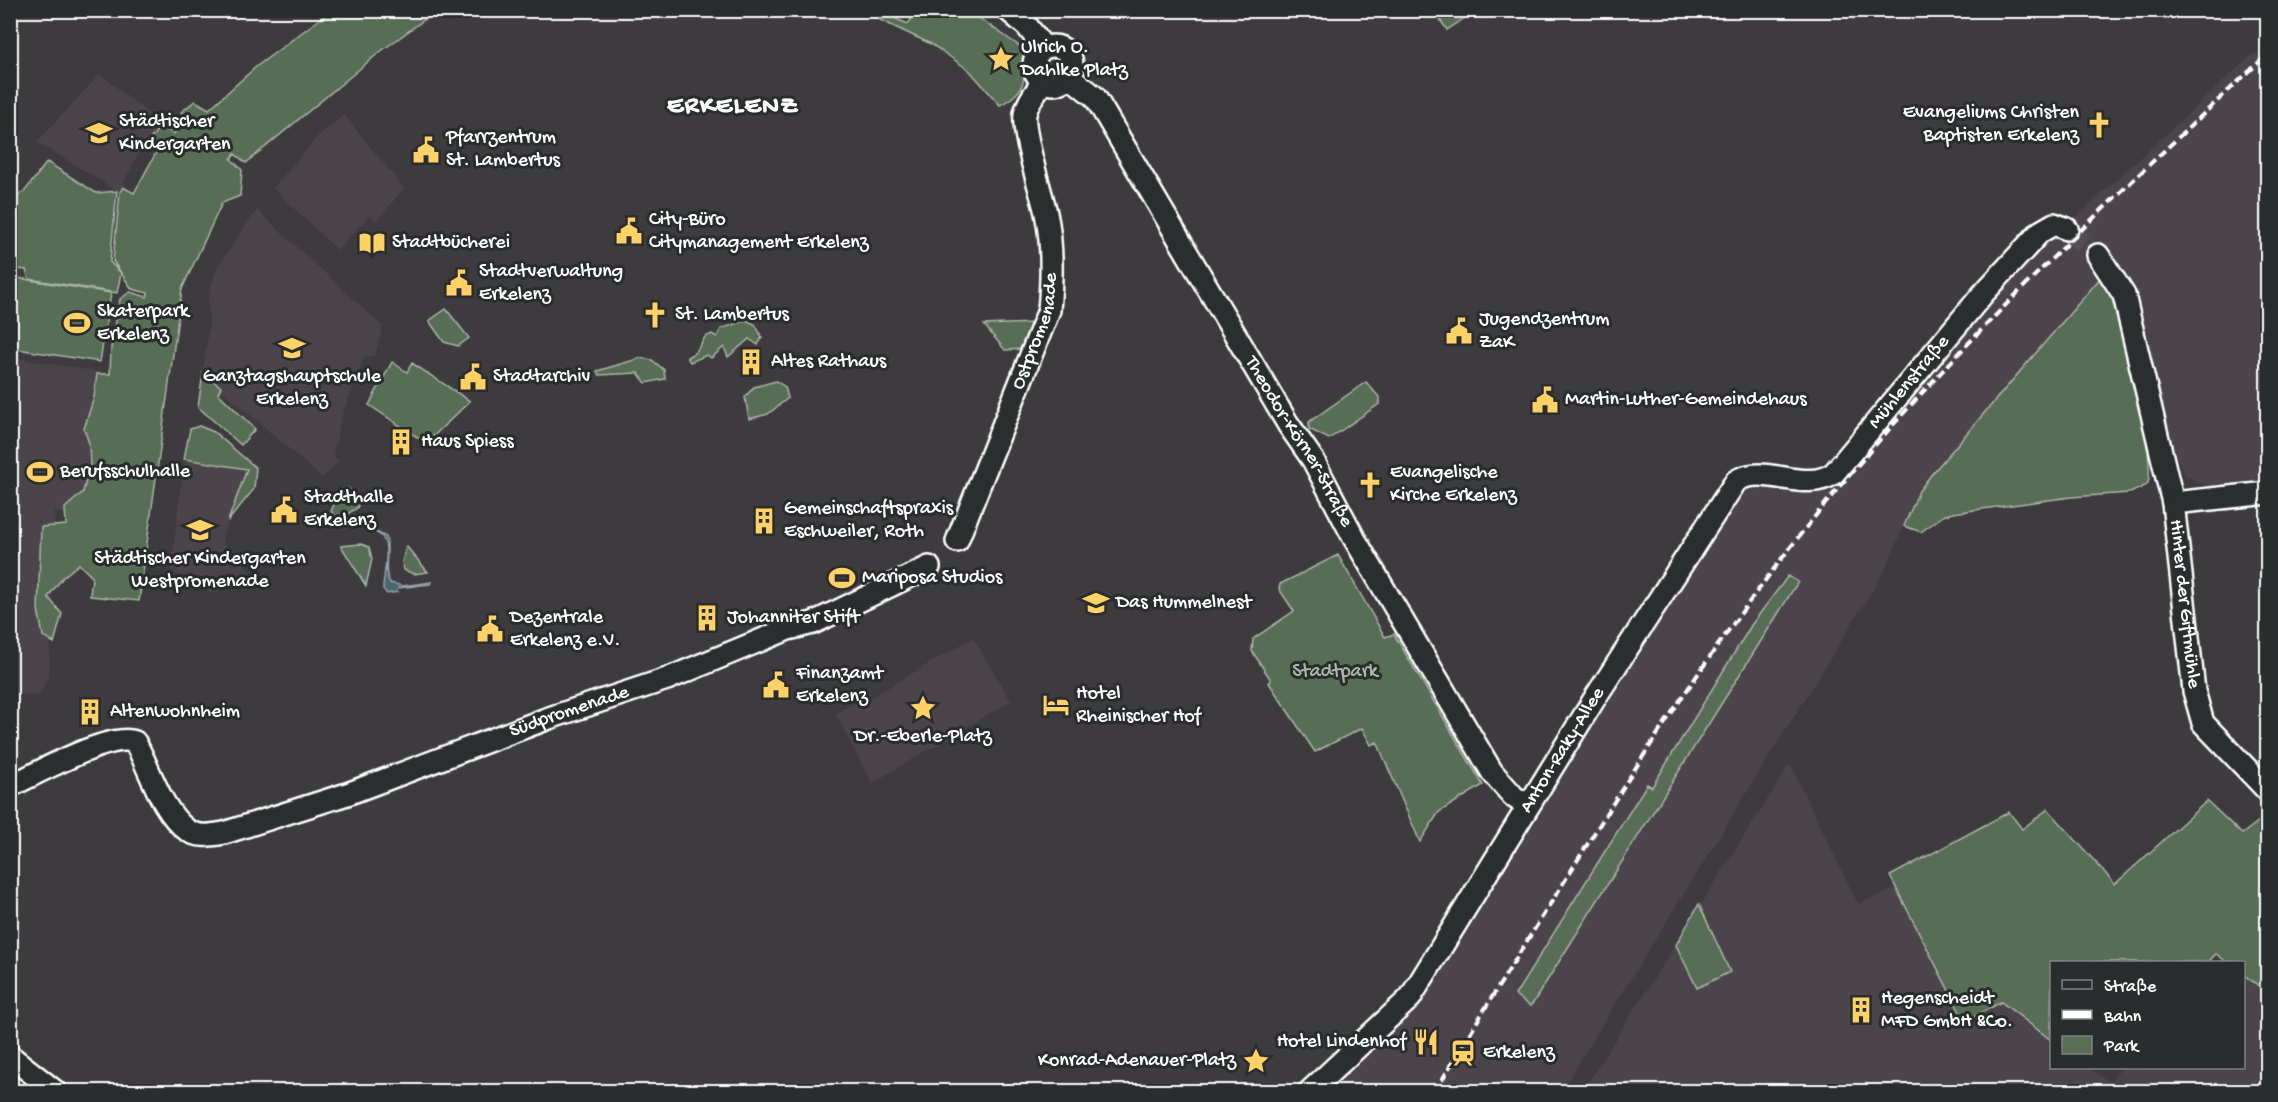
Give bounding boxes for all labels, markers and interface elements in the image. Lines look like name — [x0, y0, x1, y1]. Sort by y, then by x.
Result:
place label: Ulrich O. Dahlke Platz — [1019, 37, 1129, 83]
place icon: Ulrich O. Dahlke Platz — [986, 44, 1016, 74]
district label: ERKELENZ — [667, 92, 799, 123]
place label: Evangeliums Christen Baptisten Erkelenz — [1903, 102, 2080, 148]
church icon: Evangeliums Christen Baptisten Erkelenz — [2084, 110, 2114, 140]
place label: Städtischer Kindergarten — [119, 111, 231, 157]
school or university icon: Städtischer Kindergarten — [84, 118, 114, 148]
place label: Pfarrzentrum St. Lambertus — [445, 127, 561, 173]
public building icon: Pfarrzentrum St. Lambertus — [411, 135, 441, 165]
place label: City-Büro Citymanagement Erkelenz — [649, 209, 870, 255]
public building icon: City-Büro Citymanagement Erkelenz — [614, 216, 644, 246]
library icon: Stadtbücherei — [357, 228, 387, 258]
place label: Stadtbücherei — [392, 232, 510, 255]
place label: Stadtverwaltung Erkelenz — [479, 261, 623, 307]
public building icon: Stadtverwaltung Erkelenz — [444, 268, 474, 298]
street label: Ostpromenade — [1007, 272, 1063, 393]
church icon: St. Lambertus — [640, 300, 670, 330]
place label: Skaterpark Erkelenz — [97, 301, 191, 347]
place label: St. Lambertus — [675, 304, 790, 327]
sports icon: Skaterpark Erkelenz — [62, 308, 92, 338]
place label: Jugendzentrum ZaK — [1479, 309, 1609, 355]
public building icon: Jugendzentrum ZaK — [1444, 316, 1474, 346]
street label: Mühlenstraße — [1864, 330, 1955, 434]
school or university icon: Ganztagshauptschule Erkelenz — [277, 333, 307, 363]
building icon: Altes Rathaus — [736, 347, 766, 377]
place label: Altes Rathaus — [771, 351, 887, 374]
street label: Theodor-Körner-Straße — [1239, 352, 1358, 532]
public building icon: Stadtarchiv — [458, 362, 488, 392]
place label: Ganztagshauptschule Erkelenz — [203, 366, 382, 412]
place label: Stadtarchiv — [493, 366, 590, 389]
public building icon: Martin-Luther-Gemeindehaus — [1530, 385, 1560, 415]
place label: Martin-Luther-Gemeindehaus — [1565, 389, 1807, 412]
building icon: Haus Spiess — [386, 427, 416, 457]
place label: Haus Spiess — [421, 431, 514, 454]
sports icon: Berufsschulhalle — [25, 457, 55, 487]
place label: Berufsschulhalle — [59, 461, 191, 484]
place label: Evangelische Kirche Erkelenz — [1390, 462, 1518, 508]
church icon: Evangelische Kirche Erkelenz — [1355, 470, 1385, 500]
place label: Stadthalle Erkelenz — [304, 487, 394, 533]
public building icon: Stadthalle Erkelenz — [269, 495, 299, 525]
place label: Gemeinschaftspraxis Eschweiler, Roth — [784, 498, 954, 544]
building icon: Gemeinschaftspraxis Eschweiler, Roth — [749, 506, 779, 536]
school or university icon: Städtischer Kindergarten Westpromenade — [185, 515, 215, 545]
street label: Hinter der Giftmühle — [2163, 518, 2205, 690]
place label: Städtischer Kindergarten Westpromenade — [94, 548, 306, 594]
sports icon: Mariposa Studios — [827, 563, 857, 593]
place label: Mariposa Studios — [862, 567, 1003, 590]
school or university icon: Das Hummelnest — [1081, 588, 1111, 618]
place label: Das Hummelnest — [1114, 592, 1253, 615]
building icon: Johanniter Stift — [692, 603, 722, 633]
place label: Dezentrale Erkelenz e.V. — [508, 607, 621, 653]
place label: Johanniter Stift — [727, 607, 861, 630]
public building icon: Dezentrale Erkelenz e.V. — [475, 614, 505, 644]
park label: Stadtpark — [1292, 661, 1380, 684]
place label: Finanzamt Erkelenz — [795, 663, 885, 709]
public building icon: Finanzamt Erkelenz — [761, 670, 791, 700]
street label: Südpromenade — [506, 681, 633, 743]
street label: Anton-Raky-Allee — [1515, 682, 1611, 817]
place label: Hotel Rheinischer Hof — [1076, 683, 1203, 729]
hotel icon: Hotel Rheinischer Hof — [1041, 690, 1071, 720]
place icon: Dr.-Eberle-Platz — [908, 693, 938, 723]
building icon: Altenwohnheim — [75, 697, 105, 727]
place label: Altenwohnheim — [110, 701, 240, 724]
place label: Dr.-Eberle-Platz — [852, 726, 993, 749]
legend — [2050, 961, 2245, 1069]
text: Straße — [2104, 977, 2157, 998]
place label: Hegenscheidt MFD GmbH &Co. — [1881, 988, 2013, 1034]
building icon: Hegenscheidt MFD GmbH &Co. — [1846, 995, 1876, 1025]
text: Bahn — [2103, 1007, 2142, 1028]
restaurant icon: Hotel Lindenhof — [1411, 1027, 1441, 1057]
place label: Hotel Lindenhof — [1277, 1031, 1408, 1054]
text: Park — [2103, 1037, 2140, 1058]
station icon: Erkelenz — [1448, 1038, 1478, 1068]
place label: Erkelenz — [1483, 1042, 1556, 1065]
place icon: Konrad-Adenauer-Platz — [1241, 1046, 1271, 1076]
place label: Konrad-Adenauer-Platz — [1038, 1050, 1237, 1073]

